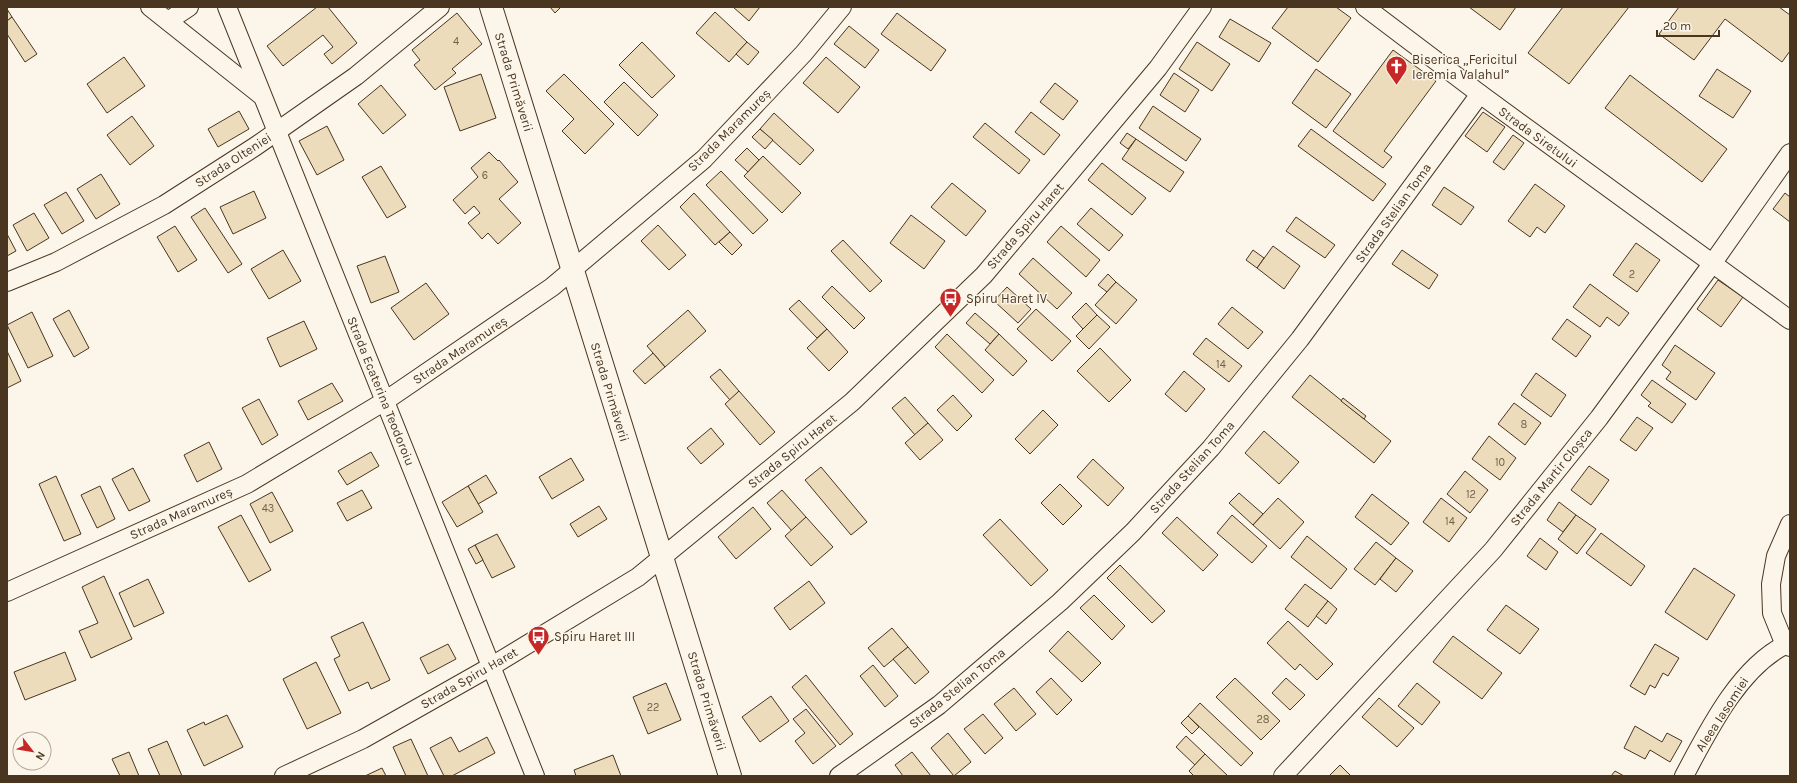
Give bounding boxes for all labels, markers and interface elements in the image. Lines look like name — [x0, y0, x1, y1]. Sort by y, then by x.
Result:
scale bar — [1657, 12, 1719, 38]
text: 20 m — [1663, 19, 1691, 33]
street label: Strada Primăverii — [492, 30, 536, 134]
house number: 4 — [453, 35, 459, 48]
place label: Biserica „Fericitul Ieremia Valahul” — [1412, 52, 1517, 82]
church icon: Biserica „Fericitul Ieremia Valahul” — [1384, 53, 1410, 86]
street label: Strada Maramureș — [685, 85, 774, 174]
street label: Strada Siretului — [1496, 103, 1580, 171]
street label: Strada Olteniei — [192, 130, 274, 190]
street label: Strada Stelian Toma — [1352, 160, 1434, 266]
house number: 6 — [482, 169, 488, 182]
street label: Strada Spiru Haret — [983, 180, 1067, 272]
house number: 2 — [1629, 268, 1635, 281]
bus stop icon: Spiru Haret IV — [938, 285, 964, 318]
place label: Spiru Haret IV — [966, 291, 1048, 306]
street label: Strada Maramureș — [410, 313, 510, 387]
street label: Strada Ecaterina Teodoroiu — [344, 314, 418, 468]
street label: Strada Primăverii — [588, 340, 632, 444]
house number: 14 — [1216, 358, 1226, 371]
street label: Strada Spiru Haret — [745, 411, 839, 491]
street label: Strada Stelian Toma — [1146, 418, 1238, 516]
house number: 8 — [1521, 418, 1528, 431]
street label: Strada Martir Cloșca — [1507, 425, 1595, 529]
house number: 10 — [1495, 456, 1505, 469]
street label: Strada Maramureș — [127, 484, 235, 542]
house number: 12 — [1466, 488, 1476, 501]
house number: 43 — [262, 502, 274, 515]
house number: 14 — [1445, 515, 1455, 528]
bus stop icon: Spiru Haret III — [526, 623, 552, 656]
place label: Spiru Haret III — [554, 629, 635, 644]
street label: Strada Spiru Haret — [418, 644, 520, 712]
street label: Strada Stelian Toma — [906, 645, 1008, 731]
street label: Strada Primăverii — [685, 649, 729, 753]
street label: Aleea Iasomiei — [1692, 674, 1752, 754]
house number: 22 — [647, 701, 659, 714]
house number: 28 — [1256, 713, 1270, 726]
north arrow — [12, 731, 52, 771]
text: N — [33, 749, 48, 763]

